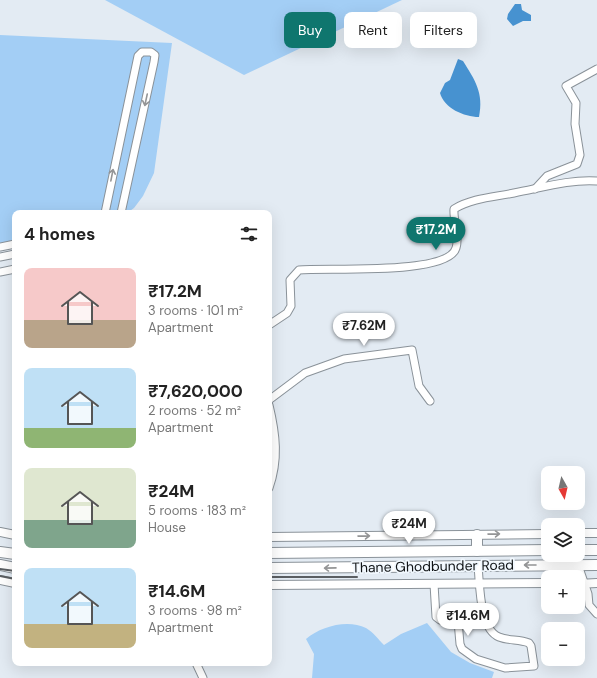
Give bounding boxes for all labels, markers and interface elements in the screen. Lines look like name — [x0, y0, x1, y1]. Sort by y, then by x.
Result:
chip: Buy — [284, 12, 336, 48]
chip: Rent — [344, 12, 402, 48]
chip: Filters — [410, 12, 477, 48]
one-way arrow — [141, 93, 149, 106]
one-way arrow — [108, 169, 116, 182]
pin: ₹17.2M — [403, 217, 469, 251]
text: ₹17.2M — [415, 221, 457, 238]
text: 4 homes — [24, 223, 95, 245]
icon: filters — [238, 223, 260, 245]
text: ₹17.2M — [148, 280, 202, 302]
icon: home — [56, 284, 104, 332]
text: 3 rooms · 101 m² — [148, 302, 243, 319]
pin: ₹7.62M — [331, 313, 397, 347]
text: ₹7.62M — [342, 317, 386, 334]
text: Apartment — [148, 319, 213, 336]
text: ₹7,620,000 — [148, 380, 243, 402]
icon: home — [56, 384, 104, 432]
text: 2 rooms · 52 m² — [148, 402, 241, 419]
text: Apartment — [148, 419, 213, 436]
north arrow — [541, 466, 585, 510]
map controls — [541, 466, 585, 666]
text: ₹24M — [148, 480, 194, 502]
icon: home — [56, 484, 104, 532]
text: 5 rooms · 183 m² — [148, 502, 246, 519]
pin: ₹24M — [385, 511, 433, 545]
text: ₹24M — [391, 515, 427, 532]
button: layers — [541, 518, 585, 562]
text: House — [148, 519, 186, 536]
one-way arrow — [487, 531, 500, 538]
one-way arrow — [357, 532, 370, 540]
street label: Thane Ghodbunder Road — [352, 556, 514, 576]
one-way arrow — [524, 561, 537, 569]
one-way arrow — [324, 564, 337, 572]
button: + — [541, 570, 585, 614]
text: ₹14.6M — [148, 580, 205, 602]
icon: home — [56, 584, 104, 632]
text: 3 rooms · 98 m² — [148, 602, 242, 619]
pin: ₹14.6M — [435, 603, 501, 637]
text: ₹14.6M — [446, 607, 490, 624]
text: Apartment — [148, 619, 213, 636]
button: − — [541, 622, 585, 666]

